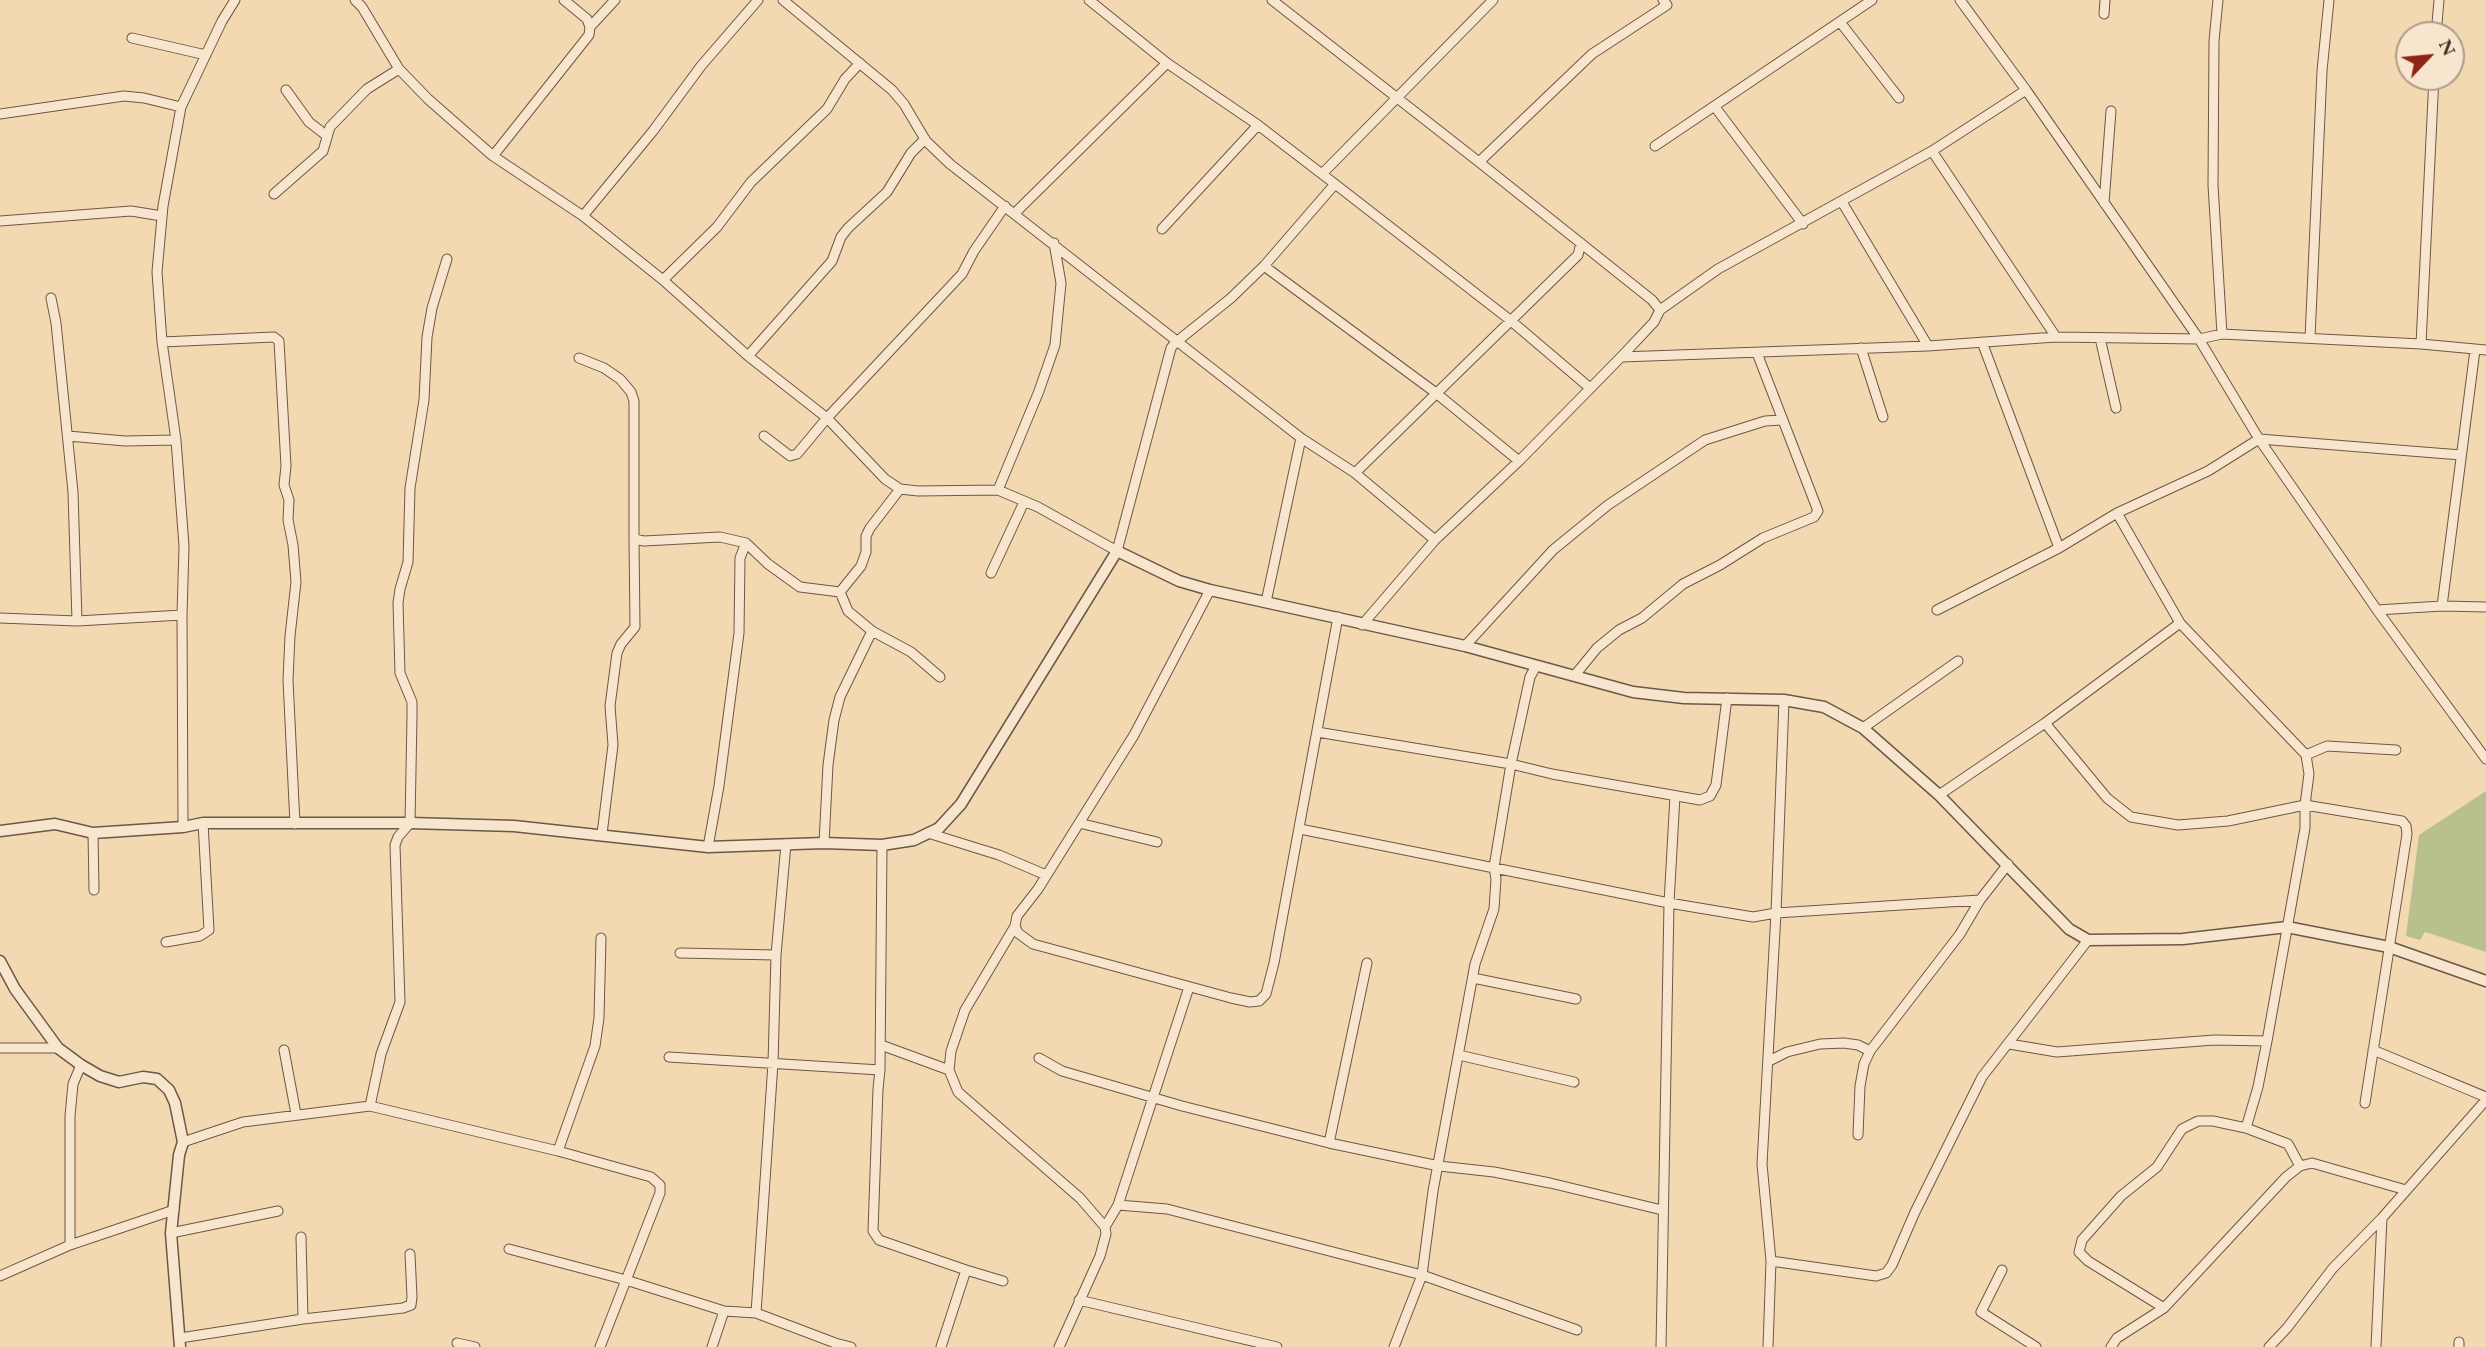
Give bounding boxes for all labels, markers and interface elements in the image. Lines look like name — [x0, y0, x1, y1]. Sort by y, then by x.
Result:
north arrow — [2395, 21, 2465, 91]
text: N — [2433, 35, 2462, 60]

